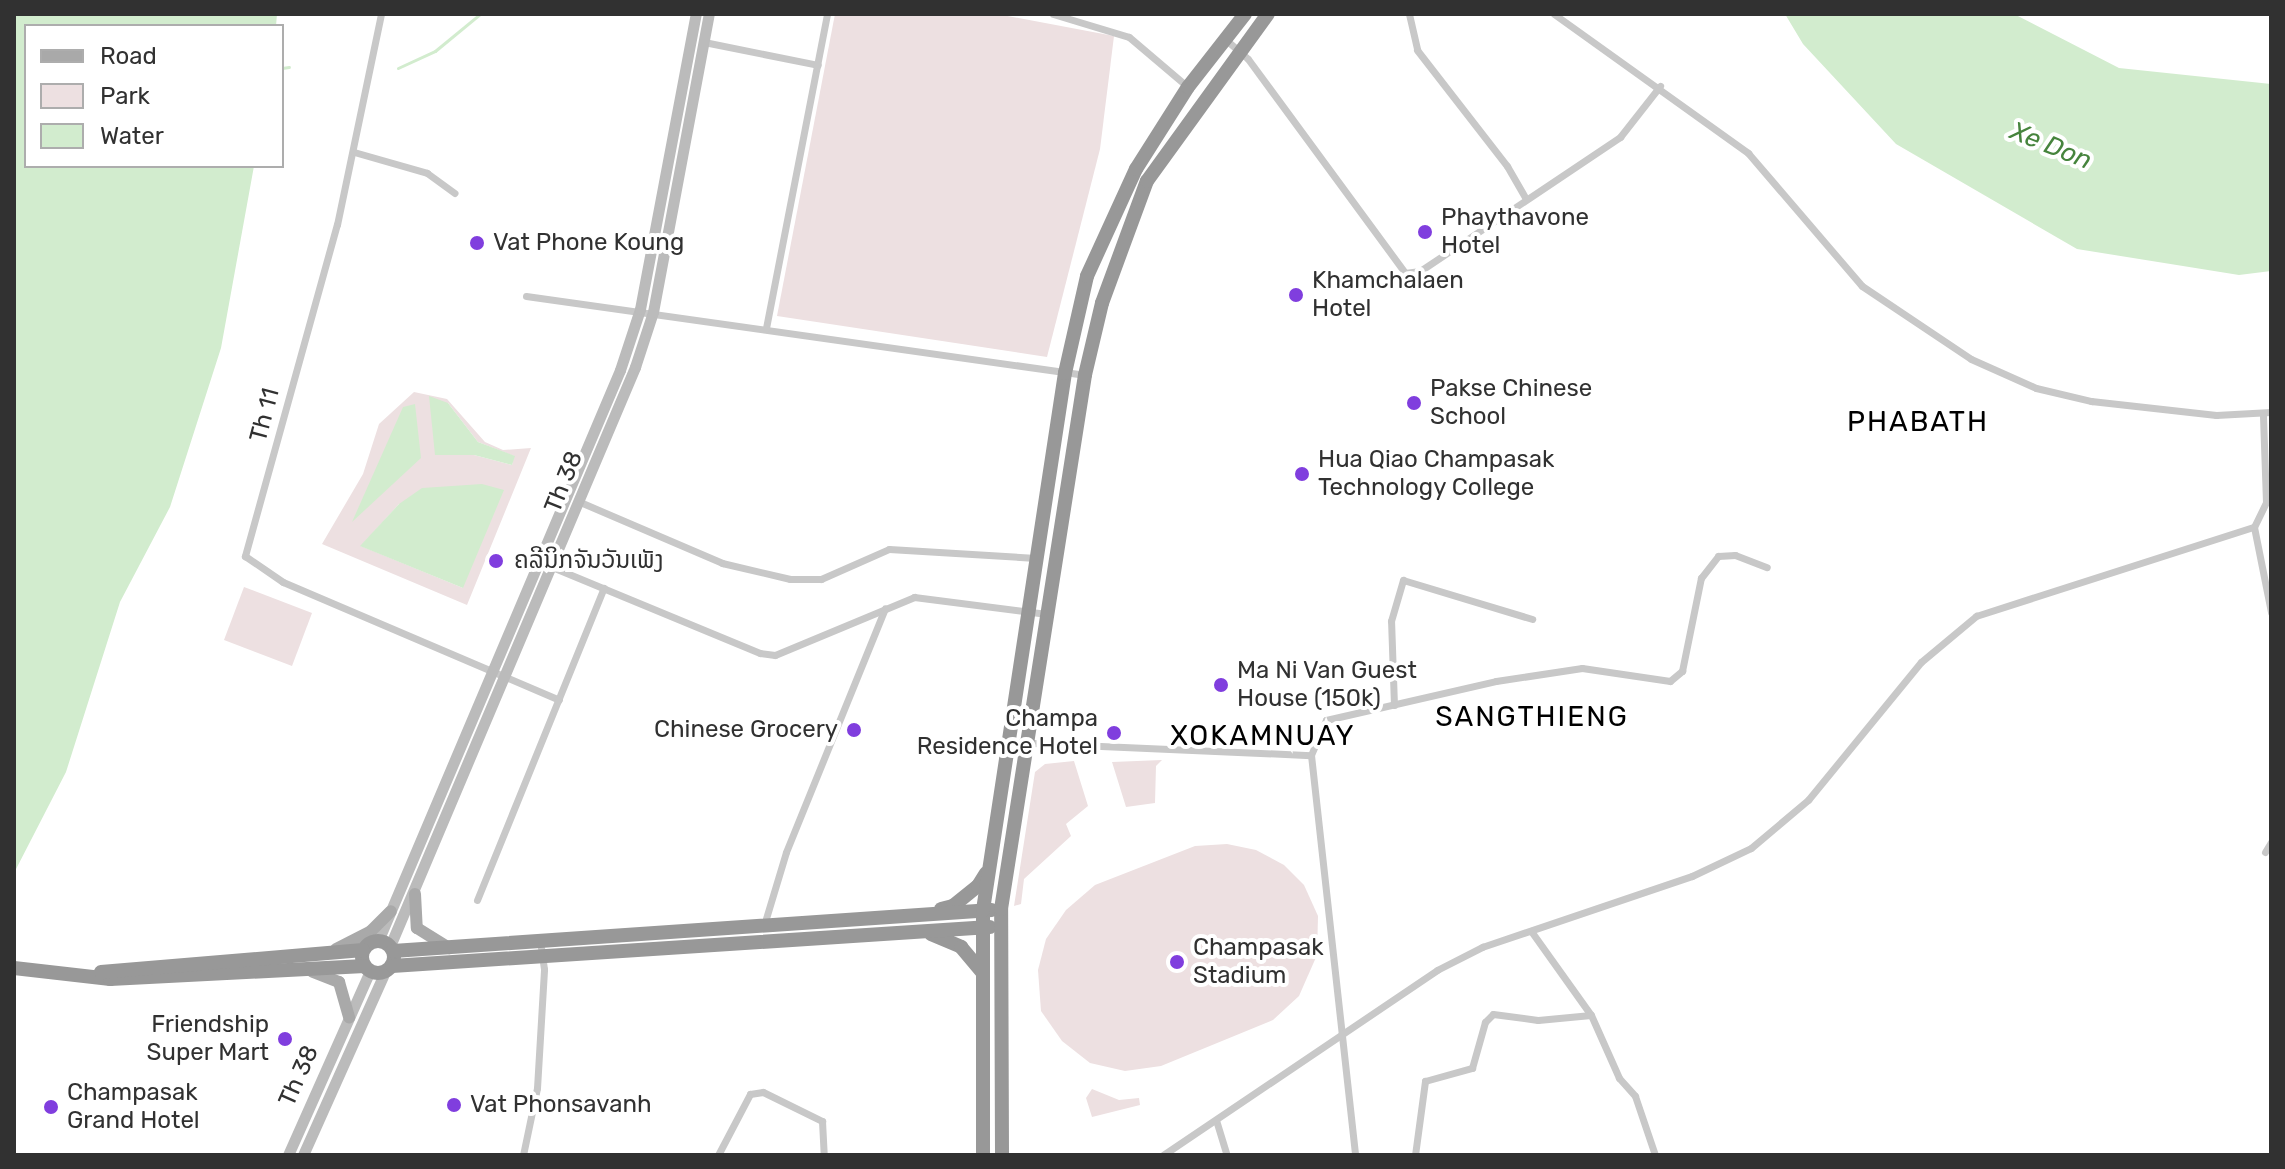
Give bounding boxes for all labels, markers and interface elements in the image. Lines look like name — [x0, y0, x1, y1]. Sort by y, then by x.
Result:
legend — [24, 24, 284, 168]
text: Road — [100, 42, 157, 70]
text: Park — [100, 82, 150, 110]
water label: Xe Don — [2006, 116, 2096, 176]
text: Water — [100, 122, 164, 150]
place label: Phaythavone Hotel — [1441, 204, 1589, 260]
marker: Phaythavone Hotel — [1416, 223, 1434, 241]
place label: Vat Phone Koung — [493, 229, 684, 257]
marker: Vat Phone Koung — [468, 234, 486, 252]
place label: Khamchalaen Hotel — [1312, 267, 1464, 323]
marker: Khamchalaen Hotel — [1287, 286, 1305, 304]
place label: Pakse Chinese School — [1430, 375, 1592, 431]
street label: Th 11 — [244, 385, 286, 445]
marker: Pakse Chinese School — [1405, 394, 1423, 412]
district label: PHABATH — [1847, 405, 1989, 439]
place label: Hua Qiao Champasak Technology College — [1318, 446, 1554, 502]
street label: Th 38 — [539, 447, 589, 517]
marker: Hua Qiao Champasak Technology College — [1293, 465, 1311, 483]
place label: ຄລີນິກຈັນວັນເພັງ — [514, 547, 664, 575]
marker: ຄລີນິກຈັນວັນເພັງ — [485, 550, 507, 572]
place label: Ma Ni Van Guest House (150k) — [1237, 657, 1417, 713]
marker: Ma Ni Van Guest House (150k) — [1212, 676, 1230, 694]
district label: SANGTHIENG — [1435, 700, 1629, 734]
place label: Champa Residence Hotel — [917, 705, 1098, 761]
place label: Chinese Grocery — [654, 716, 838, 744]
district label: XOKAMNUAY — [1170, 719, 1356, 753]
marker: Chinese Grocery — [845, 721, 863, 739]
marker: Champa Residence Hotel — [1105, 724, 1123, 742]
place label: Champasak Stadium — [1193, 934, 1324, 990]
marker: Champasak Stadium — [1168, 953, 1186, 971]
place label: Friendship Super Mart — [146, 1011, 269, 1067]
marker: Friendship Super Mart — [276, 1030, 294, 1048]
street label: Th 38 — [273, 1041, 325, 1111]
place label: Champasak Grand Hotel — [67, 1079, 200, 1135]
place label: Vat Phonsavanh — [470, 1091, 652, 1119]
marker: Vat Phonsavanh — [445, 1096, 463, 1114]
marker: Champasak Grand Hotel — [42, 1098, 60, 1116]

